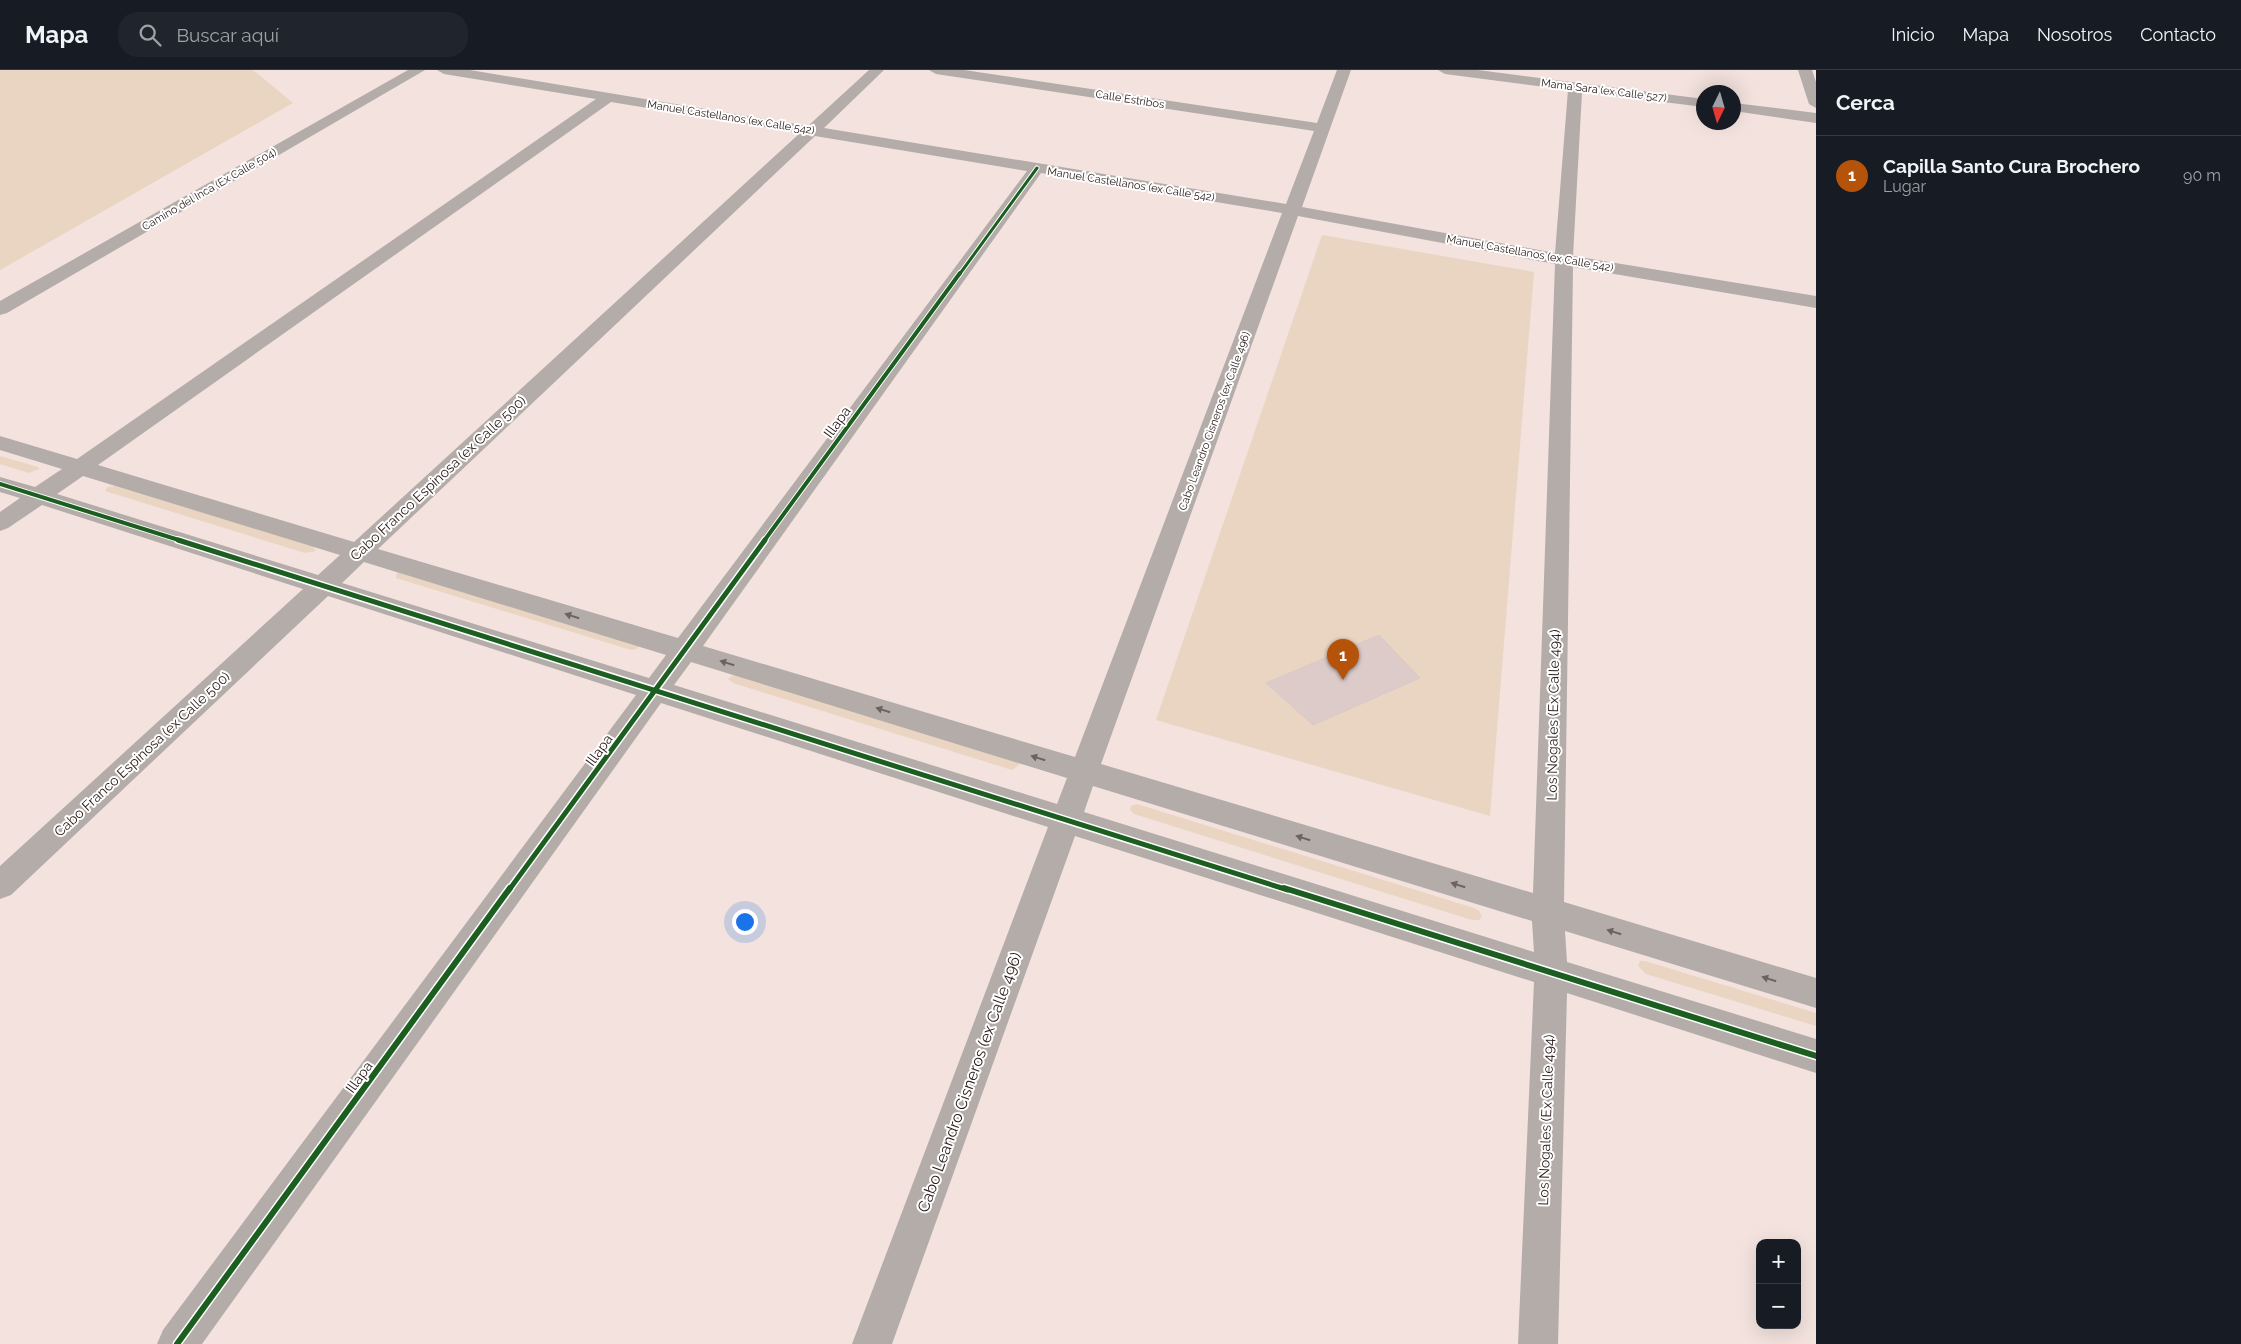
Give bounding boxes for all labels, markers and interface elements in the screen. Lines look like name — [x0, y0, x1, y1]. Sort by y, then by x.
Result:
search box — [118, 12, 468, 57]
text: Mapa — [25, 20, 88, 49]
icon: search — [136, 21, 164, 49]
text: Buscar aquí — [176, 24, 279, 46]
text: Inicio — [1891, 24, 1935, 45]
text: Mapa — [1963, 24, 2009, 45]
text: Nosotros — [2037, 24, 2112, 45]
text: Contacto — [2140, 24, 2216, 45]
street label: Mama Sara (ex Calle 527) — [1540, 76, 1668, 105]
north arrow — [1696, 85, 1741, 130]
street label: Calle Estribos — [1095, 88, 1165, 111]
text: Cerca — [1836, 90, 1895, 115]
street label: Manuel Castellanos (ex Calle 542) — [646, 98, 816, 137]
street label: Camino del Inca (Ex Calle 504) — [140, 146, 279, 233]
text: Capilla Santo Cura Brochero — [1883, 155, 2140, 177]
street label: Manuel Castellanos (ex Calle 542) — [1046, 165, 1216, 204]
text: 1 — [1848, 166, 1856, 185]
text: 90 m — [2183, 166, 2221, 185]
text: Lugar — [1883, 177, 1926, 196]
street label: Manuel Castellanos (ex Calle 542) — [1445, 232, 1614, 275]
street label: Cabo Leandro Cisneros (ex Calle 496) — [1176, 330, 1253, 512]
street label: Cabo Franco Espinosa (ex Calle 500) — [347, 392, 529, 564]
street label: Illapa — [820, 403, 854, 441]
one-way arrow — [564, 611, 579, 619]
street label: Los Nogales (Ex Calle 494) — [1544, 629, 1562, 801]
pin: 1 — [1327, 639, 1359, 680]
one-way arrow — [720, 658, 735, 666]
street label: Cabo Franco Espinosa (ex Calle 500) — [51, 668, 233, 840]
one-way arrow — [875, 706, 890, 714]
street label: Illapa — [582, 731, 616, 769]
one-way arrow — [1030, 753, 1045, 761]
one-way arrow — [1295, 833, 1310, 841]
one-way arrow — [1451, 880, 1466, 888]
your location — [732, 909, 758, 935]
one-way arrow — [1606, 927, 1621, 935]
street label: Cabo Leandro Cisneros (ex Calle 496) — [913, 950, 1025, 1215]
one-way arrow — [1762, 974, 1777, 982]
street label: Los Nogales (Ex Calle 494) — [1535, 1034, 1557, 1206]
street label: Illapa — [342, 1058, 376, 1096]
map controls — [1756, 1239, 1801, 1329]
button: + — [1756, 1239, 1801, 1284]
button: − — [1756, 1284, 1801, 1329]

